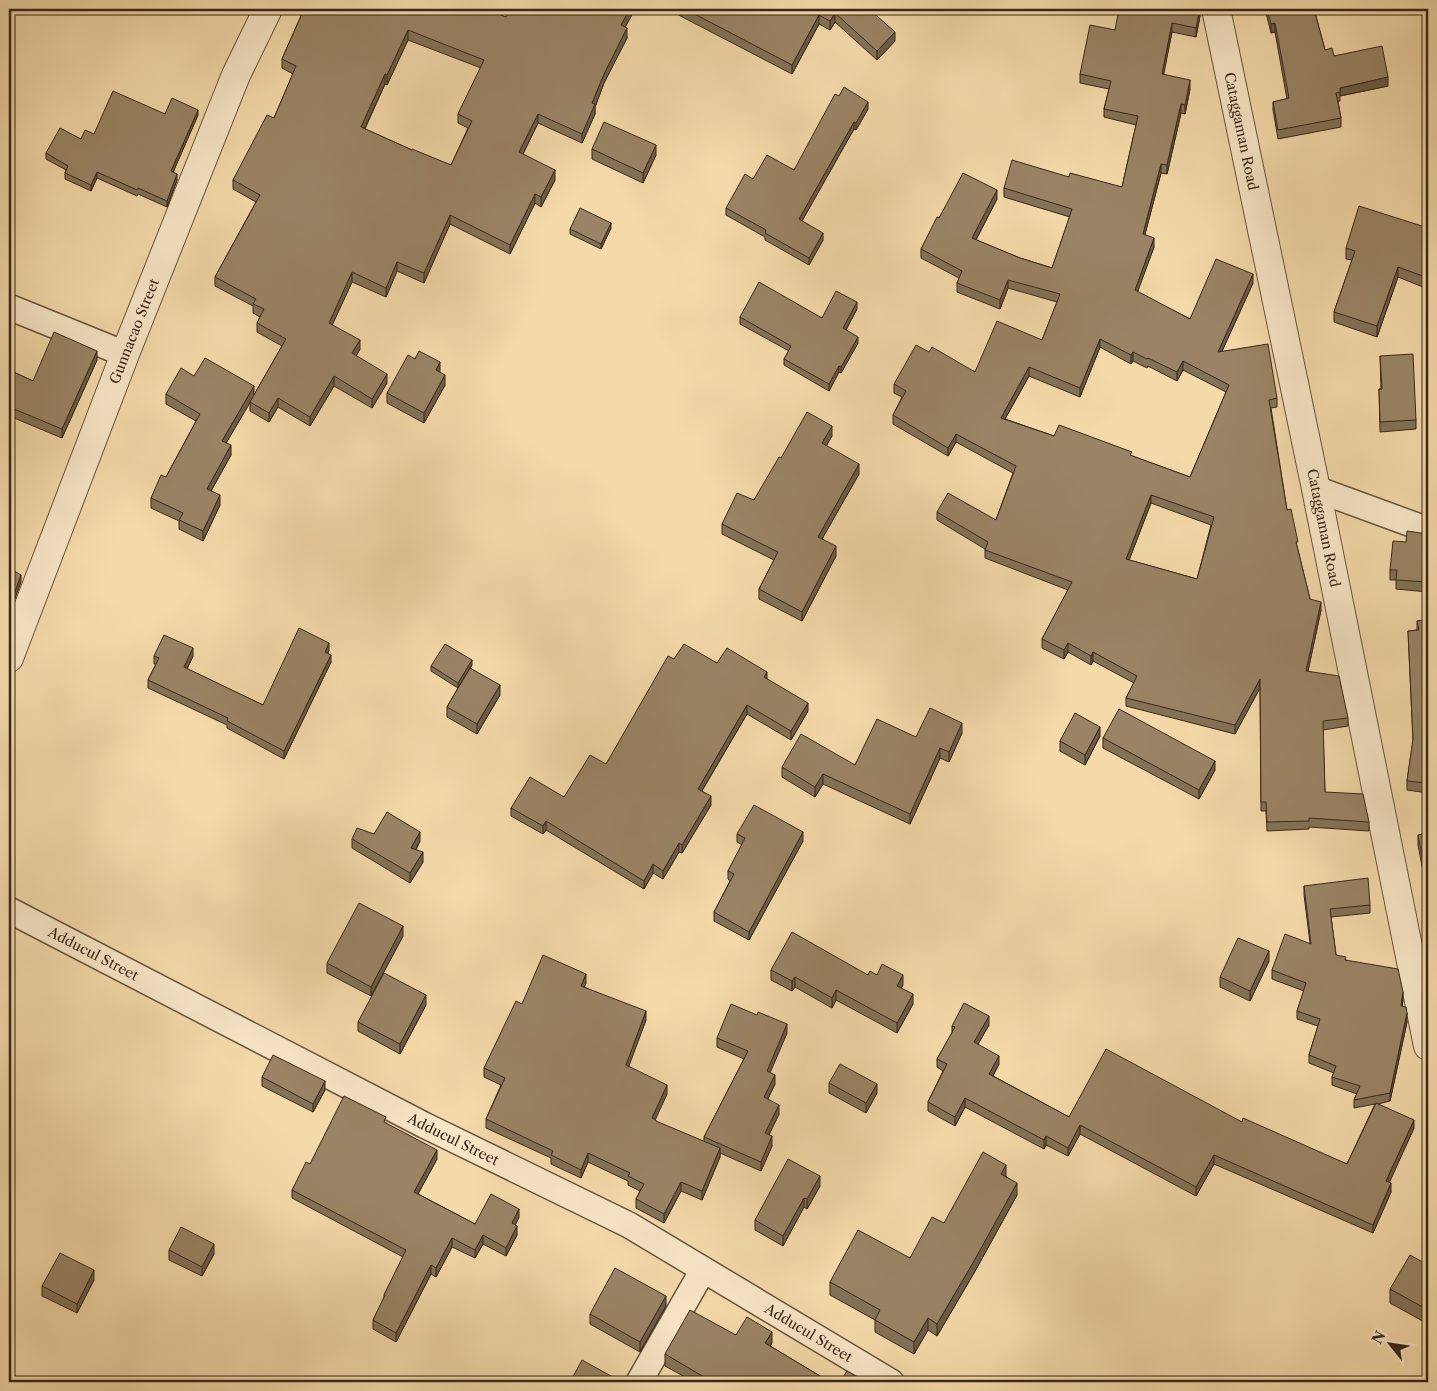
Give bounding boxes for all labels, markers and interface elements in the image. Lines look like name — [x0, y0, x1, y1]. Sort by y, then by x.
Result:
street label: Cataggaman Road — [1220, 71, 1263, 193]
street label: Gunnacao Street — [105, 276, 163, 386]
street label: Cataggaman Road — [1303, 467, 1345, 589]
street label: Adducul Street — [44, 922, 142, 985]
street label: Adducul Street — [404, 1109, 502, 1169]
street label: Adducul Street — [761, 1299, 856, 1366]
north arrow — [1364, 1318, 1414, 1368]
text: N — [1368, 1328, 1390, 1347]

